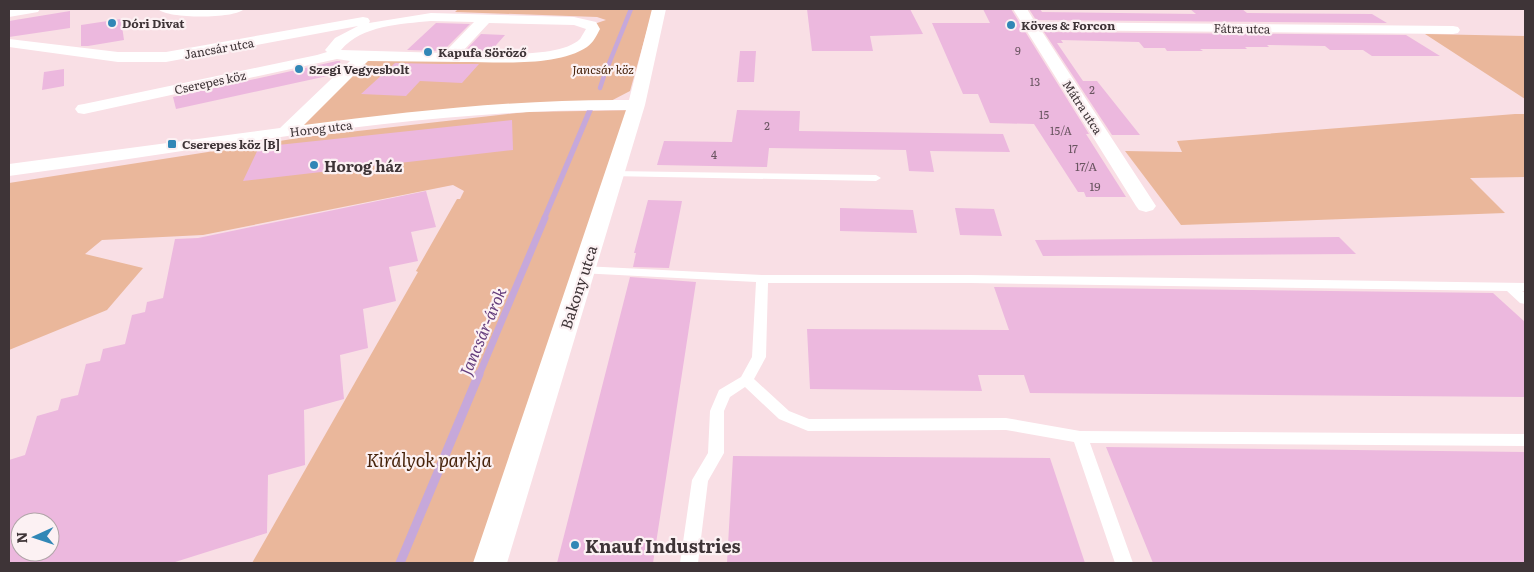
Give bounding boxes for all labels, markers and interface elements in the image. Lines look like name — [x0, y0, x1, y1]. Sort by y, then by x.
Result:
place label: Dóri Divat — [122, 14, 185, 32]
place label: Köves & Forcon — [1021, 16, 1116, 34]
marker: Dóri Divat — [106, 17, 118, 29]
marker: Köves & Forcon — [1005, 19, 1017, 31]
street label: Fátra utca — [1214, 19, 1271, 38]
street label: Jancsár utca — [183, 33, 256, 63]
house number: 9 — [1015, 42, 1021, 58]
place label: Kapufa Söröző — [438, 43, 527, 61]
marker: Kapufa Söröző — [422, 46, 434, 58]
place label: Szegi Vegyesbolt — [309, 60, 410, 78]
park label: Jancsár köz — [572, 60, 634, 78]
marker: Szegi Vegyesbolt — [293, 63, 305, 75]
street label: Cserepes köz — [173, 66, 248, 98]
house number: 13 — [1030, 73, 1040, 89]
street label: Mátra utca — [1059, 76, 1108, 138]
house number: 2 — [1089, 81, 1095, 97]
house number: 15 — [1039, 106, 1049, 122]
street label: Horog utca — [289, 115, 354, 141]
house number: 2 — [764, 117, 770, 133]
house number: 15/A — [1050, 122, 1072, 138]
place label: Cserepes köz [B] — [182, 135, 280, 153]
marker: Cserepes köz [B] — [166, 138, 178, 150]
house number: 17 — [1068, 140, 1078, 156]
house number: 4 — [711, 146, 717, 162]
place label: Horog ház — [324, 154, 402, 177]
house number: 17/A — [1075, 157, 1097, 175]
marker: Horog ház — [308, 159, 320, 171]
house number: 19 — [1089, 177, 1101, 195]
street label: Bakony utca — [554, 241, 603, 332]
water label: Jancsár-árok — [453, 283, 511, 379]
park label: Királyok parkja — [366, 446, 493, 473]
north arrow — [10, 512, 60, 562]
text: N — [11, 531, 31, 544]
place label: Knauf Industries — [585, 532, 741, 559]
marker: Knauf Industries — [569, 539, 581, 551]

